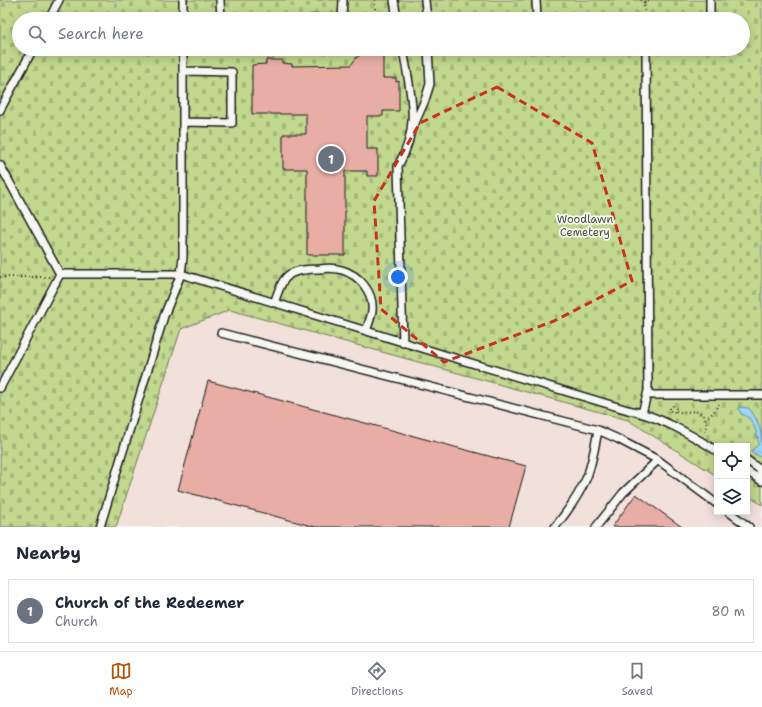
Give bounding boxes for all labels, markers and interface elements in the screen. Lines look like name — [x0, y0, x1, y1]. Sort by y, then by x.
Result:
search box — [12, 12, 750, 56]
icon: search — [26, 23, 48, 45]
text: Search here — [58, 24, 144, 44]
pin: 1 — [318, 144, 344, 174]
park label: Woodlawn Cemetery — [557, 212, 613, 240]
your location — [388, 267, 408, 287]
map controls — [714, 443, 750, 515]
button: locate — [714, 443, 750, 479]
button: layers — [714, 479, 750, 515]
text: Nearby — [16, 542, 81, 564]
text: Church of the Redeemer — [55, 593, 244, 613]
text: 1 — [27, 603, 33, 620]
text: 80 m — [711, 603, 745, 620]
text: Church — [55, 613, 98, 630]
tab: Map — [109, 660, 133, 699]
tab: Directions — [351, 660, 403, 699]
tab: Saved — [622, 660, 653, 699]

